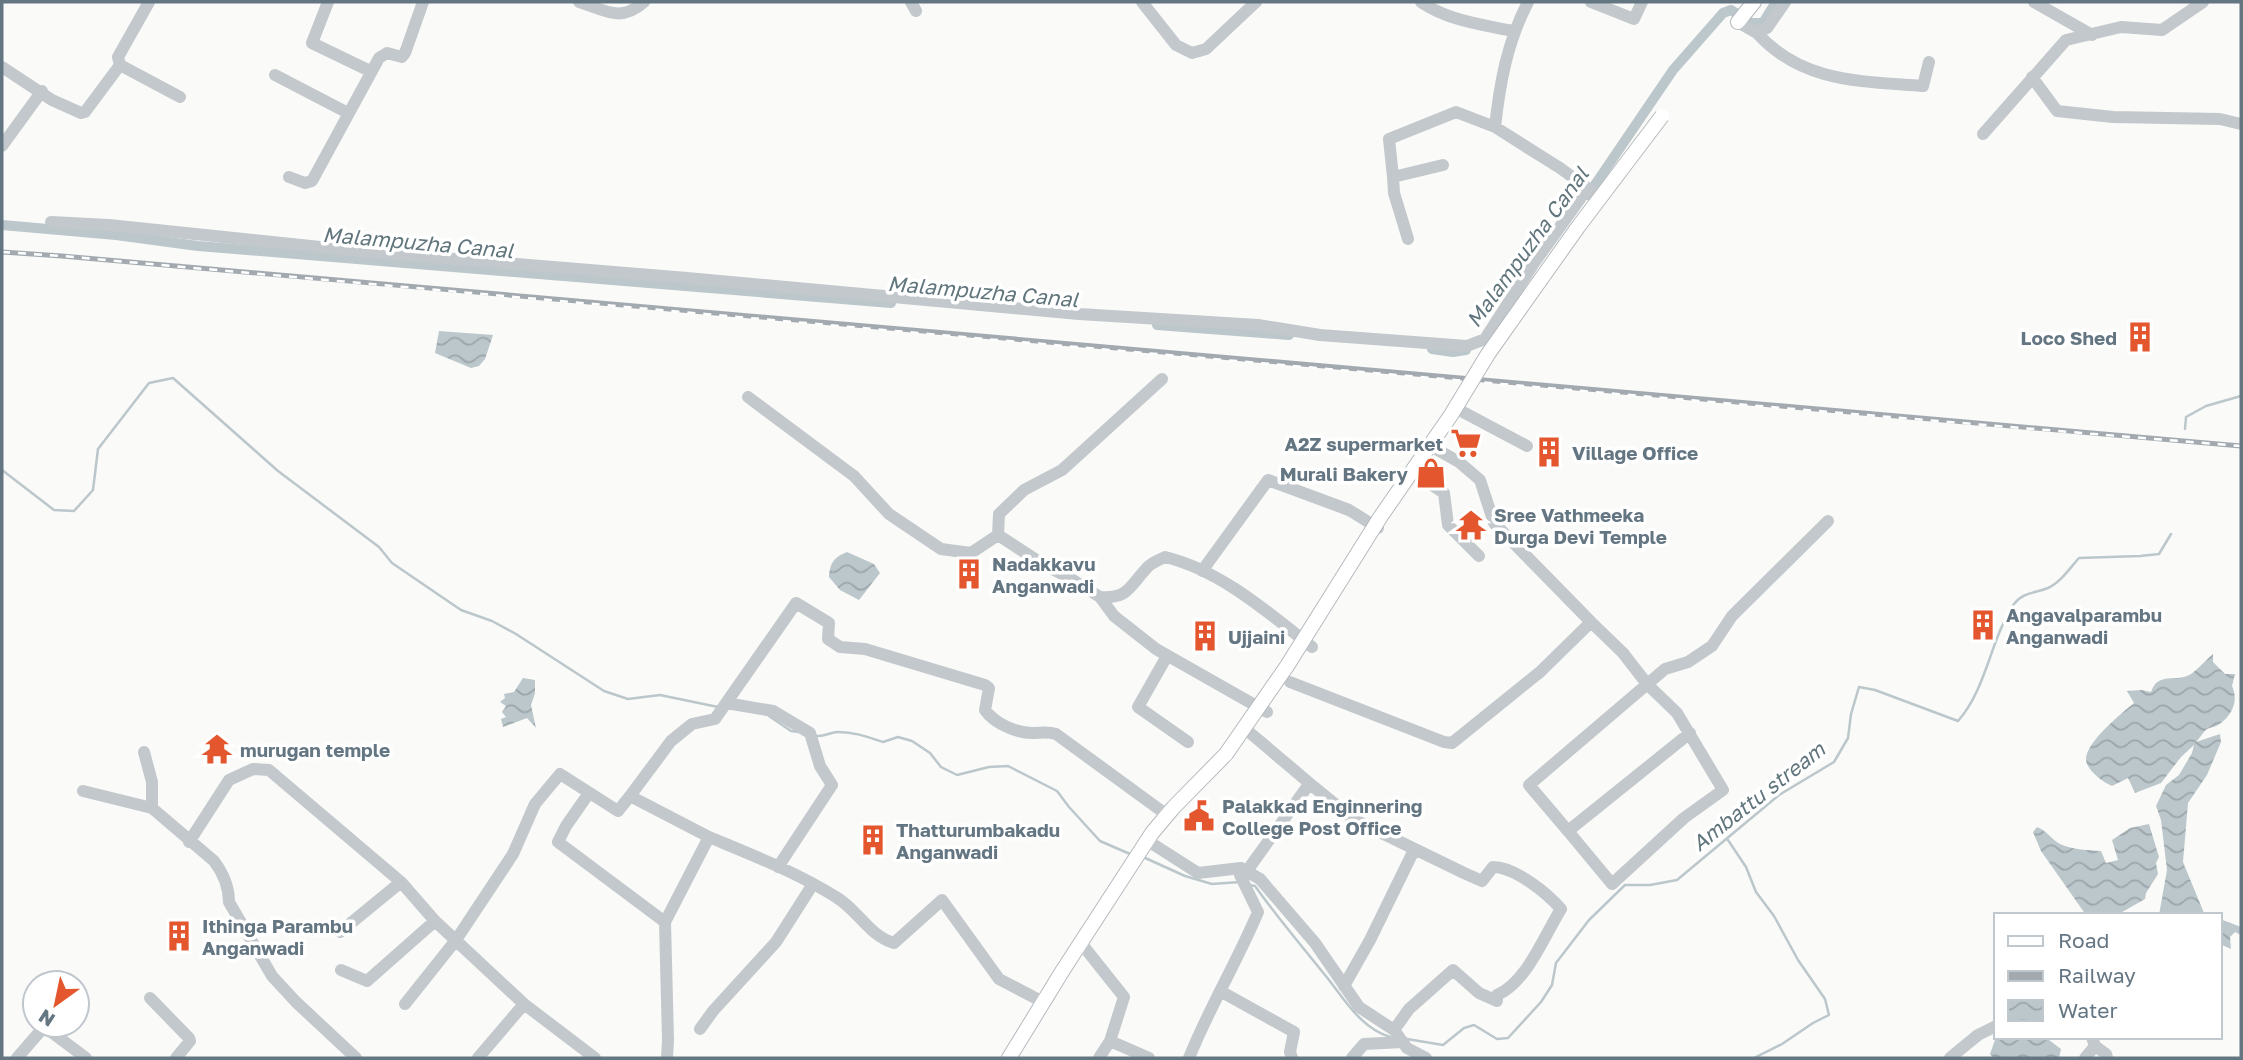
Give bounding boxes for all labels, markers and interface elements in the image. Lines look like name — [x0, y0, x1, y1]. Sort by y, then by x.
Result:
water label: Malampuzha Canal — [1460, 161, 1594, 332]
water label: Malampuzha Canal — [322, 221, 516, 263]
water label: Malampuzha Canal — [887, 270, 1081, 312]
building icon: Loco Shed — [2123, 320, 2157, 354]
place label: Loco Shed — [2021, 326, 2117, 349]
supermarket icon: A2Z supermarket — [1449, 426, 1483, 460]
place label: A2Z supermarket — [1285, 432, 1443, 455]
building icon: Village Office — [1532, 435, 1566, 469]
place label: Village Office — [1572, 441, 1698, 464]
shop icon: Murali Bakery — [1414, 456, 1448, 490]
place label: Murali Bakery — [1280, 462, 1409, 485]
place label: Sree Vathmeeka Durga Devi Temple — [1494, 503, 1667, 548]
temple icon: Sree Vathmeeka Durga Devi Temple — [1454, 508, 1488, 542]
place label: Nadakkavu Anganwadi — [992, 552, 1095, 597]
building icon: Nadakkavu Anganwadi — [952, 557, 986, 591]
place label: Angavalparambu Anganwadi — [2006, 603, 2162, 648]
building icon: Angavalparambu Anganwadi — [1966, 608, 2000, 642]
building icon: Ujjaini — [1188, 619, 1222, 653]
place label: Ujjaini — [1228, 625, 1285, 648]
temple icon: murugan temple — [200, 732, 234, 766]
water label: Ambattu stream — [1686, 735, 1831, 856]
place label: murugan temple — [240, 738, 390, 761]
place label: Palakkad Enginnering College Post Office — [1222, 794, 1422, 839]
public building icon: Palakkad Enginnering College Post Office — [1182, 799, 1216, 833]
place label: Thatturumbakadu Anganwadi — [896, 818, 1060, 863]
building icon: Thatturumbakadu Anganwadi — [856, 823, 890, 857]
legend — [1994, 913, 2222, 1039]
place label: Ithinga Parambu Anganwadi — [202, 914, 353, 959]
building icon: Ithinga Parambu Anganwadi — [162, 919, 196, 953]
text: Road — [2058, 927, 2109, 953]
text: Railway — [2058, 962, 2136, 988]
north arrow — [21, 969, 91, 1039]
text: Water — [2058, 997, 2118, 1023]
text: N — [34, 1005, 59, 1032]

